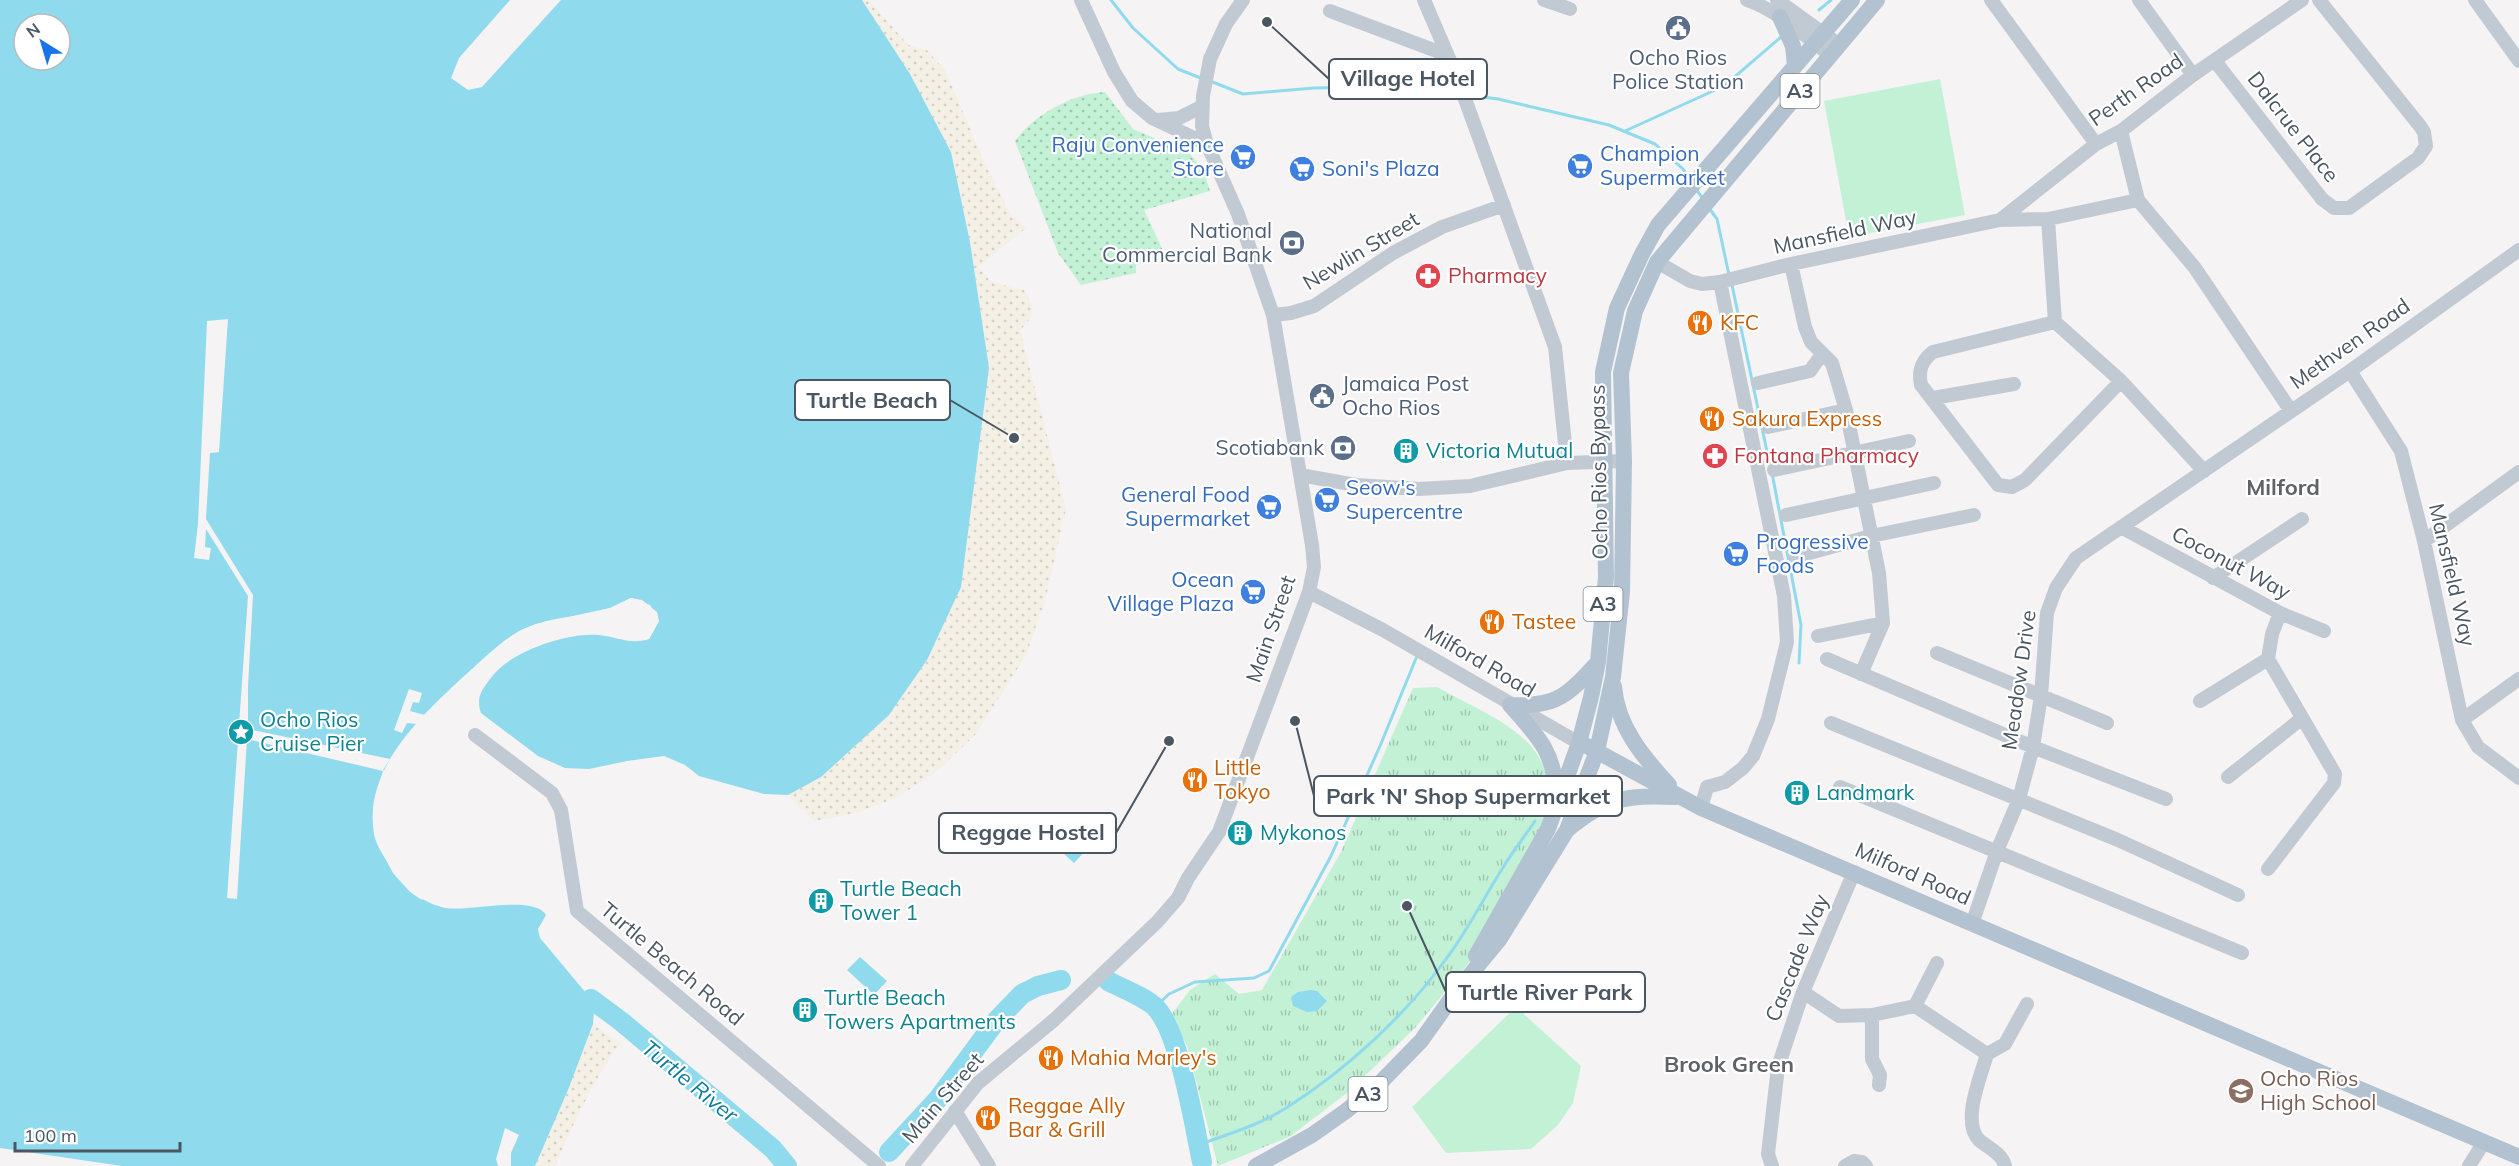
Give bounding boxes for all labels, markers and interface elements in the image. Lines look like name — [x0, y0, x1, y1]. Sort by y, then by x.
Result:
north arrow — [12, 12, 72, 72]
public building icon: Ocho Rios Police Station — [1663, 13, 1693, 43]
text: N — [22, 18, 44, 42]
place label: Ocho Rios Police Station — [1612, 44, 1744, 94]
street label: Perth Road — [2083, 47, 2188, 131]
callout: Village Hotel — [1329, 59, 1487, 99]
text: Village Hotel — [1340, 64, 1475, 92]
street label: Dalcrue Place — [2243, 66, 2345, 187]
road number: A3 — [1780, 74, 1820, 108]
place label: Raju Convenience Store — [1051, 131, 1224, 181]
place label: Champion Supermarket — [1600, 140, 1725, 190]
supermarket icon: Raju Convenience Store — [1228, 142, 1258, 172]
supermarket icon: Champion Supermarket — [1565, 151, 1595, 181]
supermarket icon: Soni's Plaza — [1287, 154, 1317, 184]
place label: Soni's Plaza — [1322, 155, 1440, 181]
street label: Mansfield Way — [1771, 203, 1919, 259]
street label: Newlin Street — [1298, 205, 1423, 295]
place label: National Commercial Bank — [1102, 217, 1272, 267]
bank icon: National Commercial Bank — [1277, 228, 1307, 258]
pharmacy icon: Pharmacy — [1413, 261, 1443, 291]
place label: Pharmacy — [1448, 262, 1547, 288]
street label: Methven Road — [2284, 292, 2415, 394]
restaurant icon: KFC — [1685, 308, 1715, 338]
place label: KFC — [1720, 309, 1759, 335]
place label: Jamaica Post Ocho Rios — [1342, 370, 1469, 420]
callout: Turtle Beach — [795, 380, 950, 420]
public building icon: Jamaica Post Ocho Rios — [1307, 381, 1337, 411]
street label: Ocho Rios Bypass — [1583, 384, 1613, 560]
text: Turtle Beach — [806, 386, 938, 414]
restaurant icon: Sakura Express — [1697, 404, 1727, 434]
place label: Sakura Express — [1732, 405, 1882, 431]
bank icon: Scotiabank — [1328, 433, 1358, 463]
place label: Scotiabank — [1216, 434, 1324, 460]
building icon: Victoria Mutual — [1391, 436, 1421, 466]
place label: Victoria Mutual — [1426, 437, 1573, 463]
pharmacy icon: Fontana Pharmacy — [1700, 441, 1730, 471]
place label: Fontana Pharmacy — [1734, 442, 1919, 468]
district label: Milford — [2246, 473, 2320, 501]
place label: Seow's Supercentre — [1346, 474, 1463, 524]
place label: General Food Supermarket — [1121, 481, 1250, 531]
supermarket icon: Seow's Supercentre — [1312, 485, 1342, 515]
supermarket icon: General Food Supermarket — [1254, 492, 1284, 522]
street label: Mansfield Way — [2424, 501, 2482, 649]
street label: Coconut Way — [2168, 520, 2295, 604]
place label: Progressive Foods — [1756, 528, 1869, 578]
supermarket icon: Progressive Foods — [1721, 539, 1751, 569]
place label: Ocean Village Plaza — [1108, 566, 1234, 616]
street label: Main Street — [1240, 572, 1300, 686]
supermarket icon: Ocean Village Plaza — [1238, 577, 1268, 607]
road number: A3 — [1584, 587, 1622, 621]
restaurant icon: Tastee — [1477, 607, 1507, 637]
place label: Tastee — [1512, 608, 1576, 634]
street label: Meadow Drive — [1995, 608, 2041, 751]
street label: Milford Road — [1420, 618, 1541, 702]
place label: Ocho Rios Cruise Pier — [260, 706, 365, 756]
place icon: Ocho Rios Cruise Pier — [226, 717, 256, 747]
place label: Little Tokyo — [1214, 754, 1271, 804]
restaurant icon: Little Tokyo — [1180, 765, 1210, 795]
callout: Park 'N' Shop Supermarket — [1314, 776, 1622, 816]
building icon: Landmark — [1782, 778, 1812, 808]
place label: Landmark — [1816, 779, 1915, 805]
text: Park 'N' Shop Supermarket — [1326, 782, 1610, 810]
callout: Reggae Hostel — [939, 813, 1116, 853]
text: Reggae Hostel — [951, 818, 1105, 846]
building icon: Mykonos — [1225, 818, 1255, 848]
place label: Mykonos — [1260, 819, 1346, 845]
street label: Milford Road — [1852, 836, 1975, 910]
place label: Turtle Beach Tower 1 — [840, 875, 962, 925]
building icon: Turtle Beach Tower 1 — [806, 886, 836, 916]
street label: Cascade Way — [1759, 890, 1833, 1025]
street label: Turtle Beach Road — [596, 896, 749, 1031]
callout: Turtle River Park — [1446, 972, 1645, 1012]
text: Turtle River Park — [1458, 978, 1633, 1006]
place label: Turtle Beach Towers Apartments — [824, 984, 1016, 1034]
building icon: Turtle Beach Towers Apartments — [790, 995, 820, 1025]
water label: Turtle River — [636, 1034, 744, 1129]
restaurant icon: Mahia Marley's — [1036, 1043, 1066, 1073]
place label: Mahia Marley's — [1070, 1044, 1217, 1070]
street label: Main Street — [896, 1047, 989, 1148]
district label: Brook Green — [1664, 1050, 1794, 1078]
place label: Ocho Rios High School — [2260, 1065, 2376, 1115]
school or university icon: Ocho Rios High School — [2226, 1076, 2256, 1106]
road number: A3 — [1348, 1077, 1388, 1111]
place label: Reggae Ally Bar & Grill — [1008, 1092, 1125, 1142]
restaurant icon: Reggae Ally Bar & Grill — [973, 1103, 1003, 1133]
scale bar — [15, 1115, 180, 1153]
text: 100 m — [24, 1124, 77, 1147]

